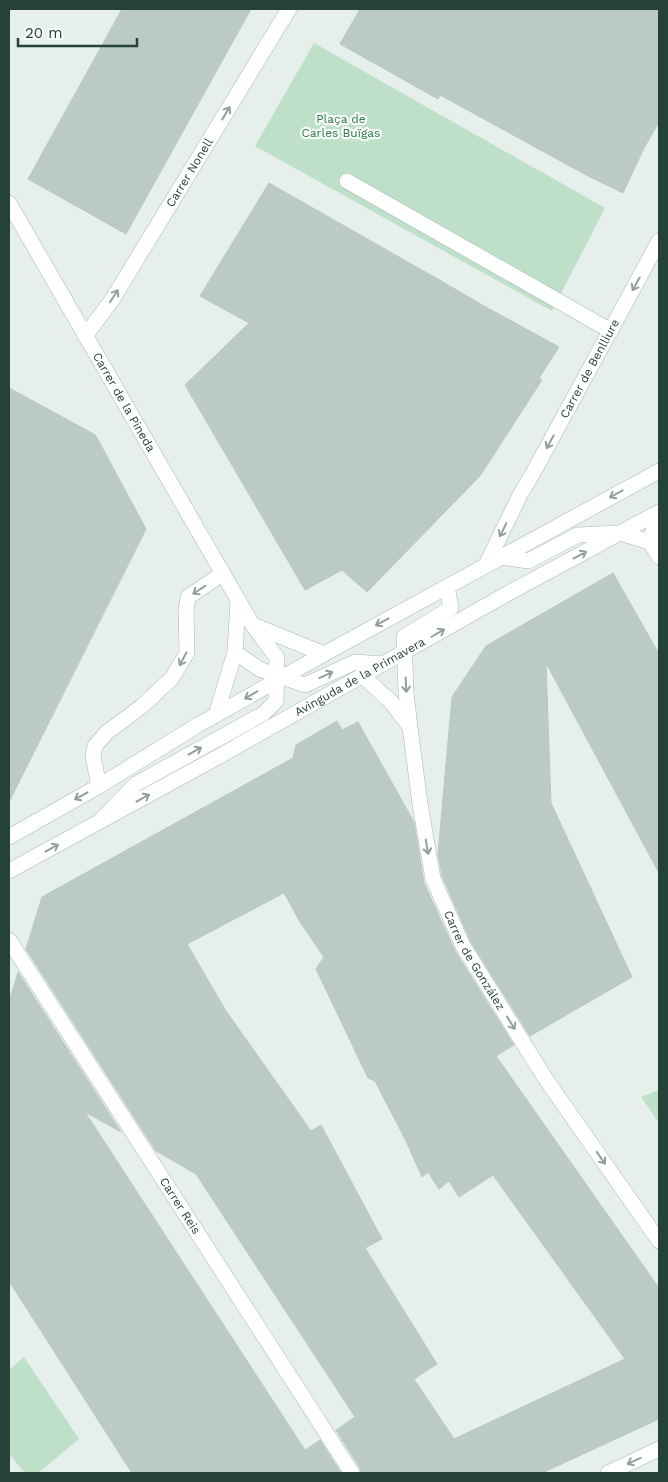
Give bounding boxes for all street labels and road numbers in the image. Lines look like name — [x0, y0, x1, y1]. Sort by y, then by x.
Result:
street label: Carrer Nonell — [163, 135, 216, 210]
street label: Carrer de Benlliure — [557, 317, 622, 421]
street label: Carrer de la Pineda — [90, 350, 158, 455]
street label: Avinguda de la Primavera — [292, 634, 428, 719]
street label: Carrer de González — [441, 908, 508, 1013]
street label: Carrer Reis — [157, 1175, 203, 1237]

